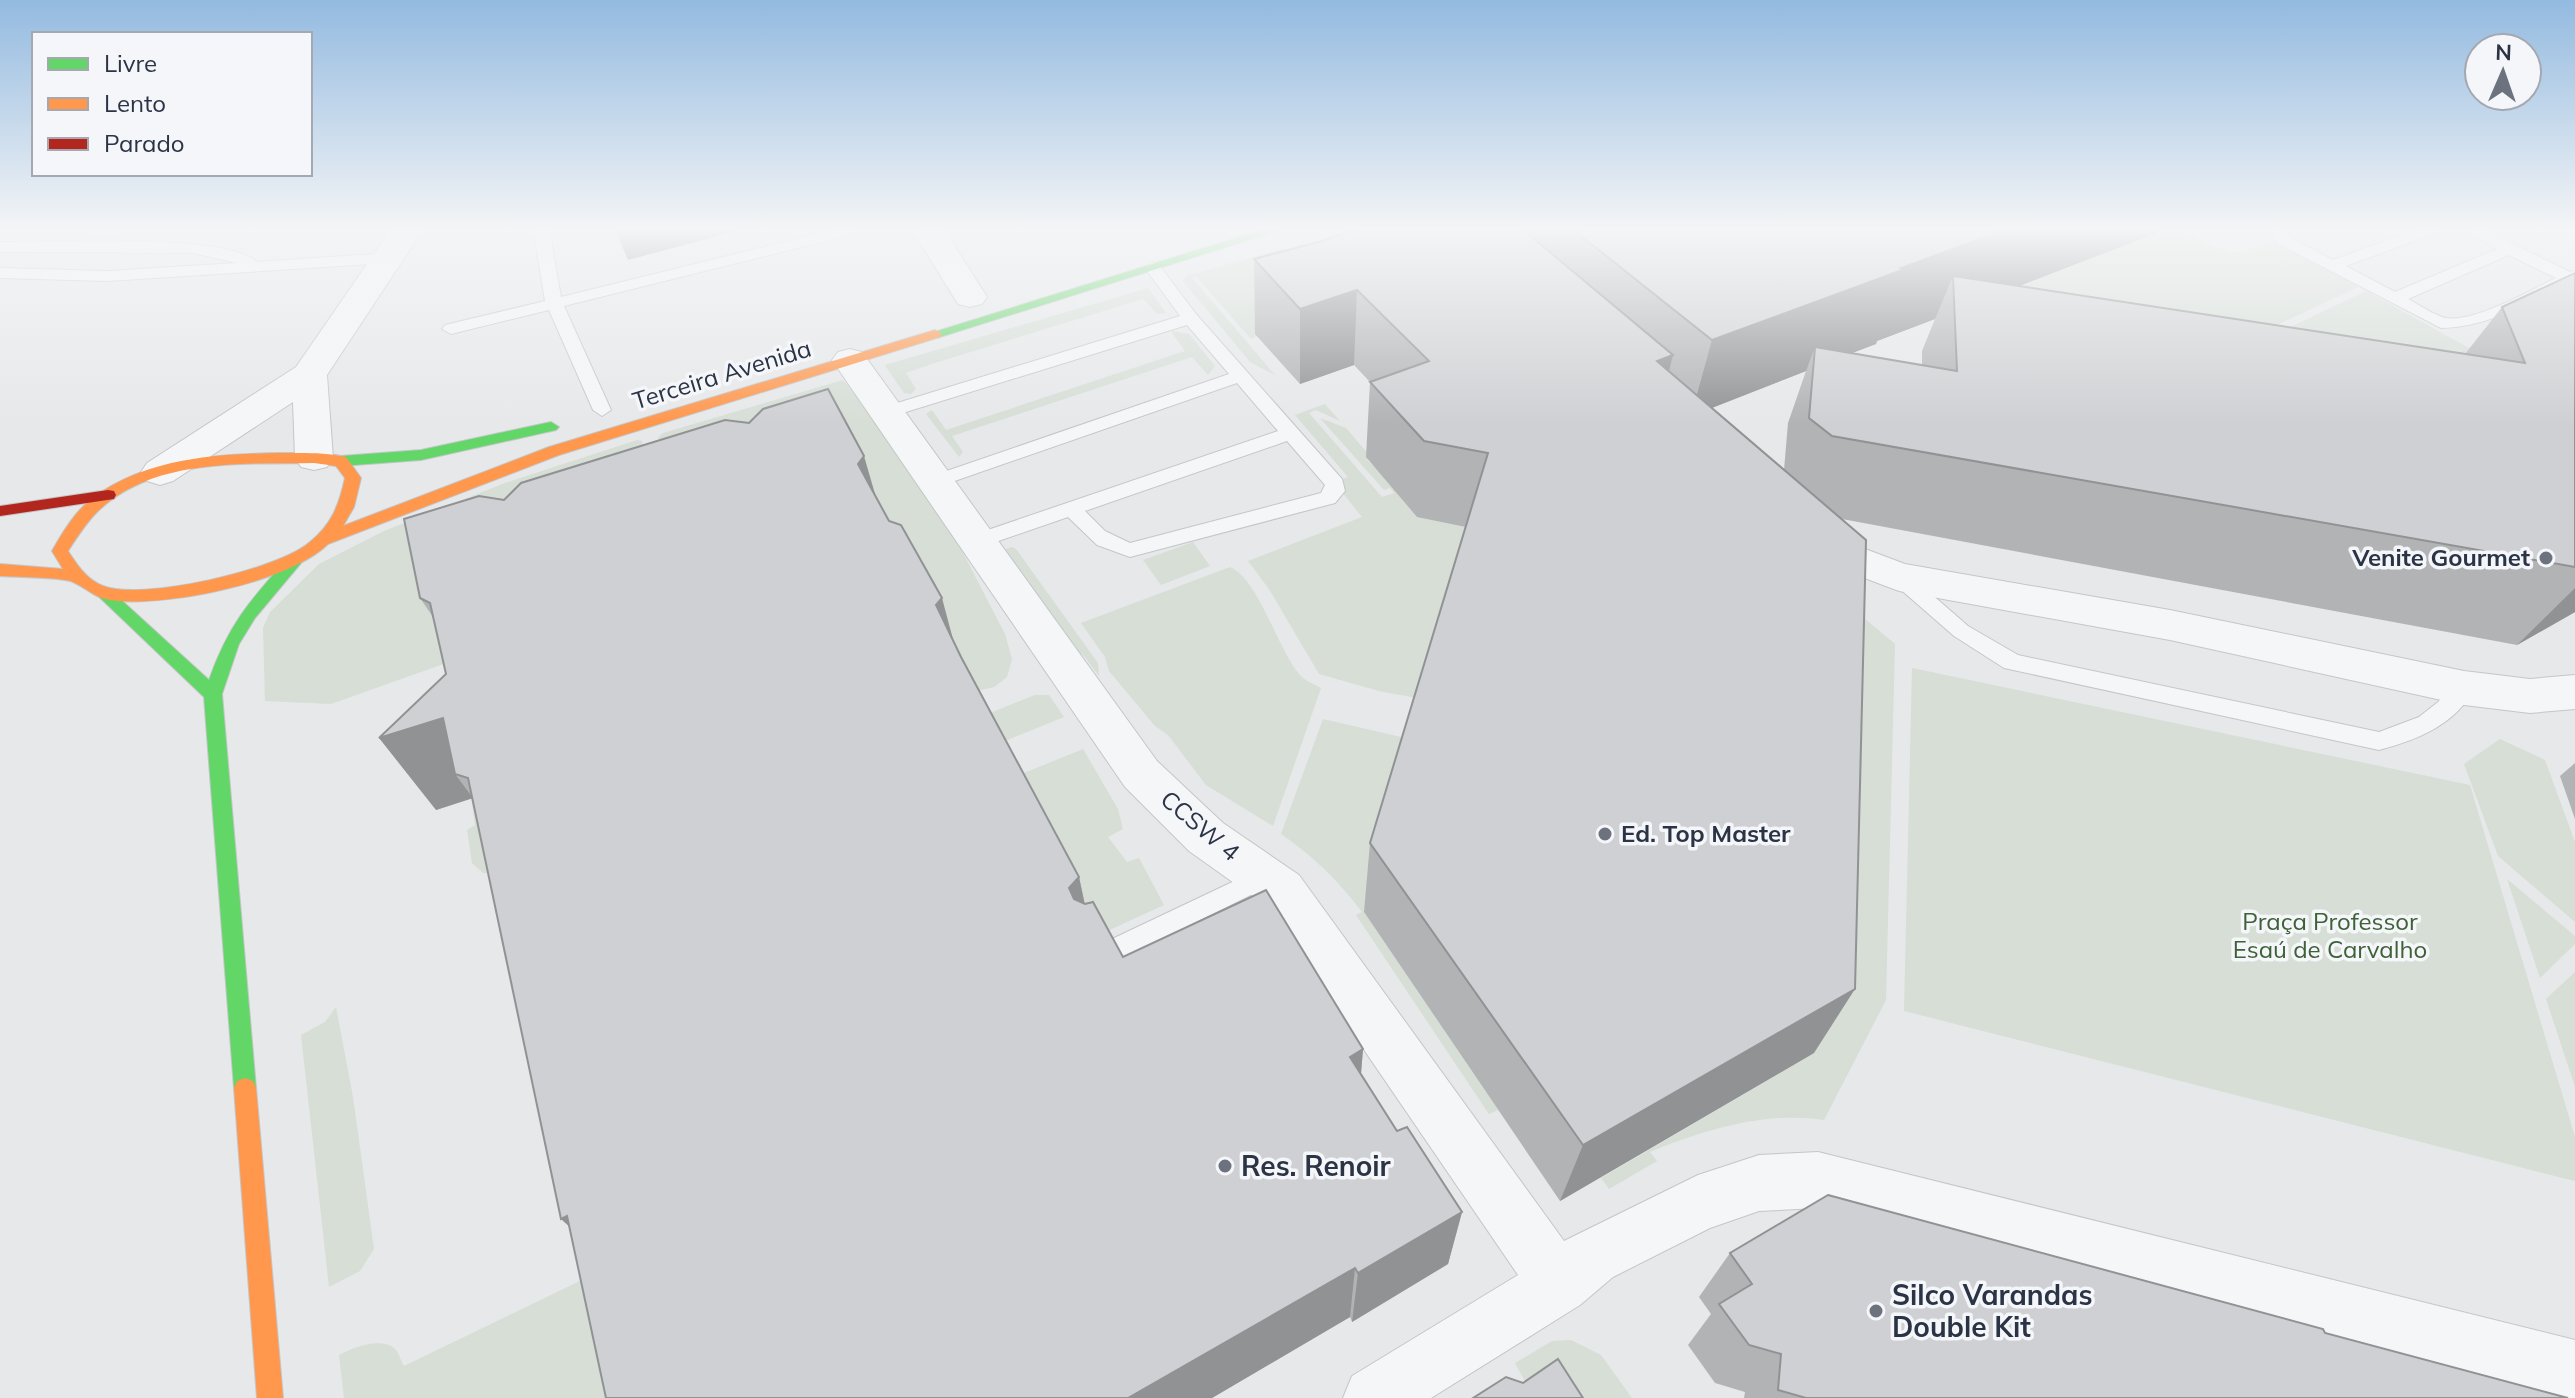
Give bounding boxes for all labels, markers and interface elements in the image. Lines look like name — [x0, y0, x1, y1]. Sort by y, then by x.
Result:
legend — [32, 32, 312, 176]
north arrow — [2463, 32, 2543, 112]
text: N — [2495, 38, 2512, 66]
text: Livre — [104, 48, 157, 78]
text: Lento — [104, 88, 166, 118]
text: Parado — [104, 128, 185, 158]
street label: Terceira Avenida — [629, 333, 815, 415]
place label: Venite Gourmet — [2351, 542, 2530, 572]
marker: Venite Gourmet — [2537, 549, 2555, 567]
street label: CCSW 4 — [1155, 784, 1246, 867]
place label: Ed. Top Master — [1621, 818, 1791, 848]
marker: Ed. Top Master — [1596, 825, 1614, 843]
park label: Praça Professor Esaú de Carvalho — [2233, 906, 2427, 964]
place label: Res. Renoir — [1241, 1148, 1391, 1183]
marker: Res. Renoir — [1216, 1157, 1234, 1175]
place label: Silco Varandas Double Kit — [1892, 1277, 2092, 1344]
marker: Silco Varandas Double Kit — [1867, 1302, 1885, 1320]

